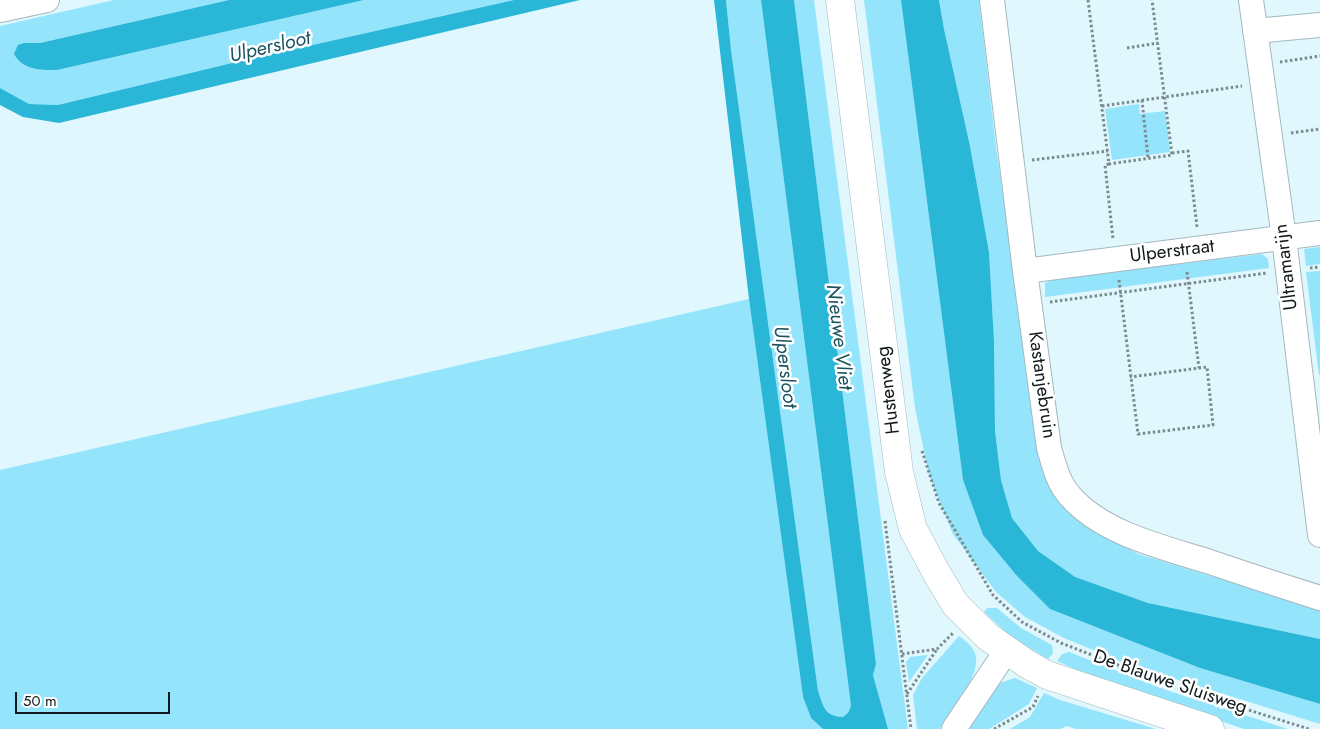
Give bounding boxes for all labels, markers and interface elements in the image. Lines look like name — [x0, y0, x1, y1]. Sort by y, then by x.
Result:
water label: Ulpersloot — [227, 27, 313, 69]
street label: Ultramarijn — [1270, 223, 1304, 311]
street label: Ulperstraat — [1128, 236, 1216, 268]
water label: Nieuwe Vliet — [820, 283, 856, 391]
water label: Ulpersloot — [767, 325, 801, 409]
street label: Kastanjebruin — [1022, 330, 1060, 440]
street label: Hustenweg — [872, 345, 906, 435]
street label: De Blauwe Sluisweg — [1090, 646, 1250, 720]
scale bar — [18, 682, 172, 714]
text: 50 m — [23, 690, 57, 712]

